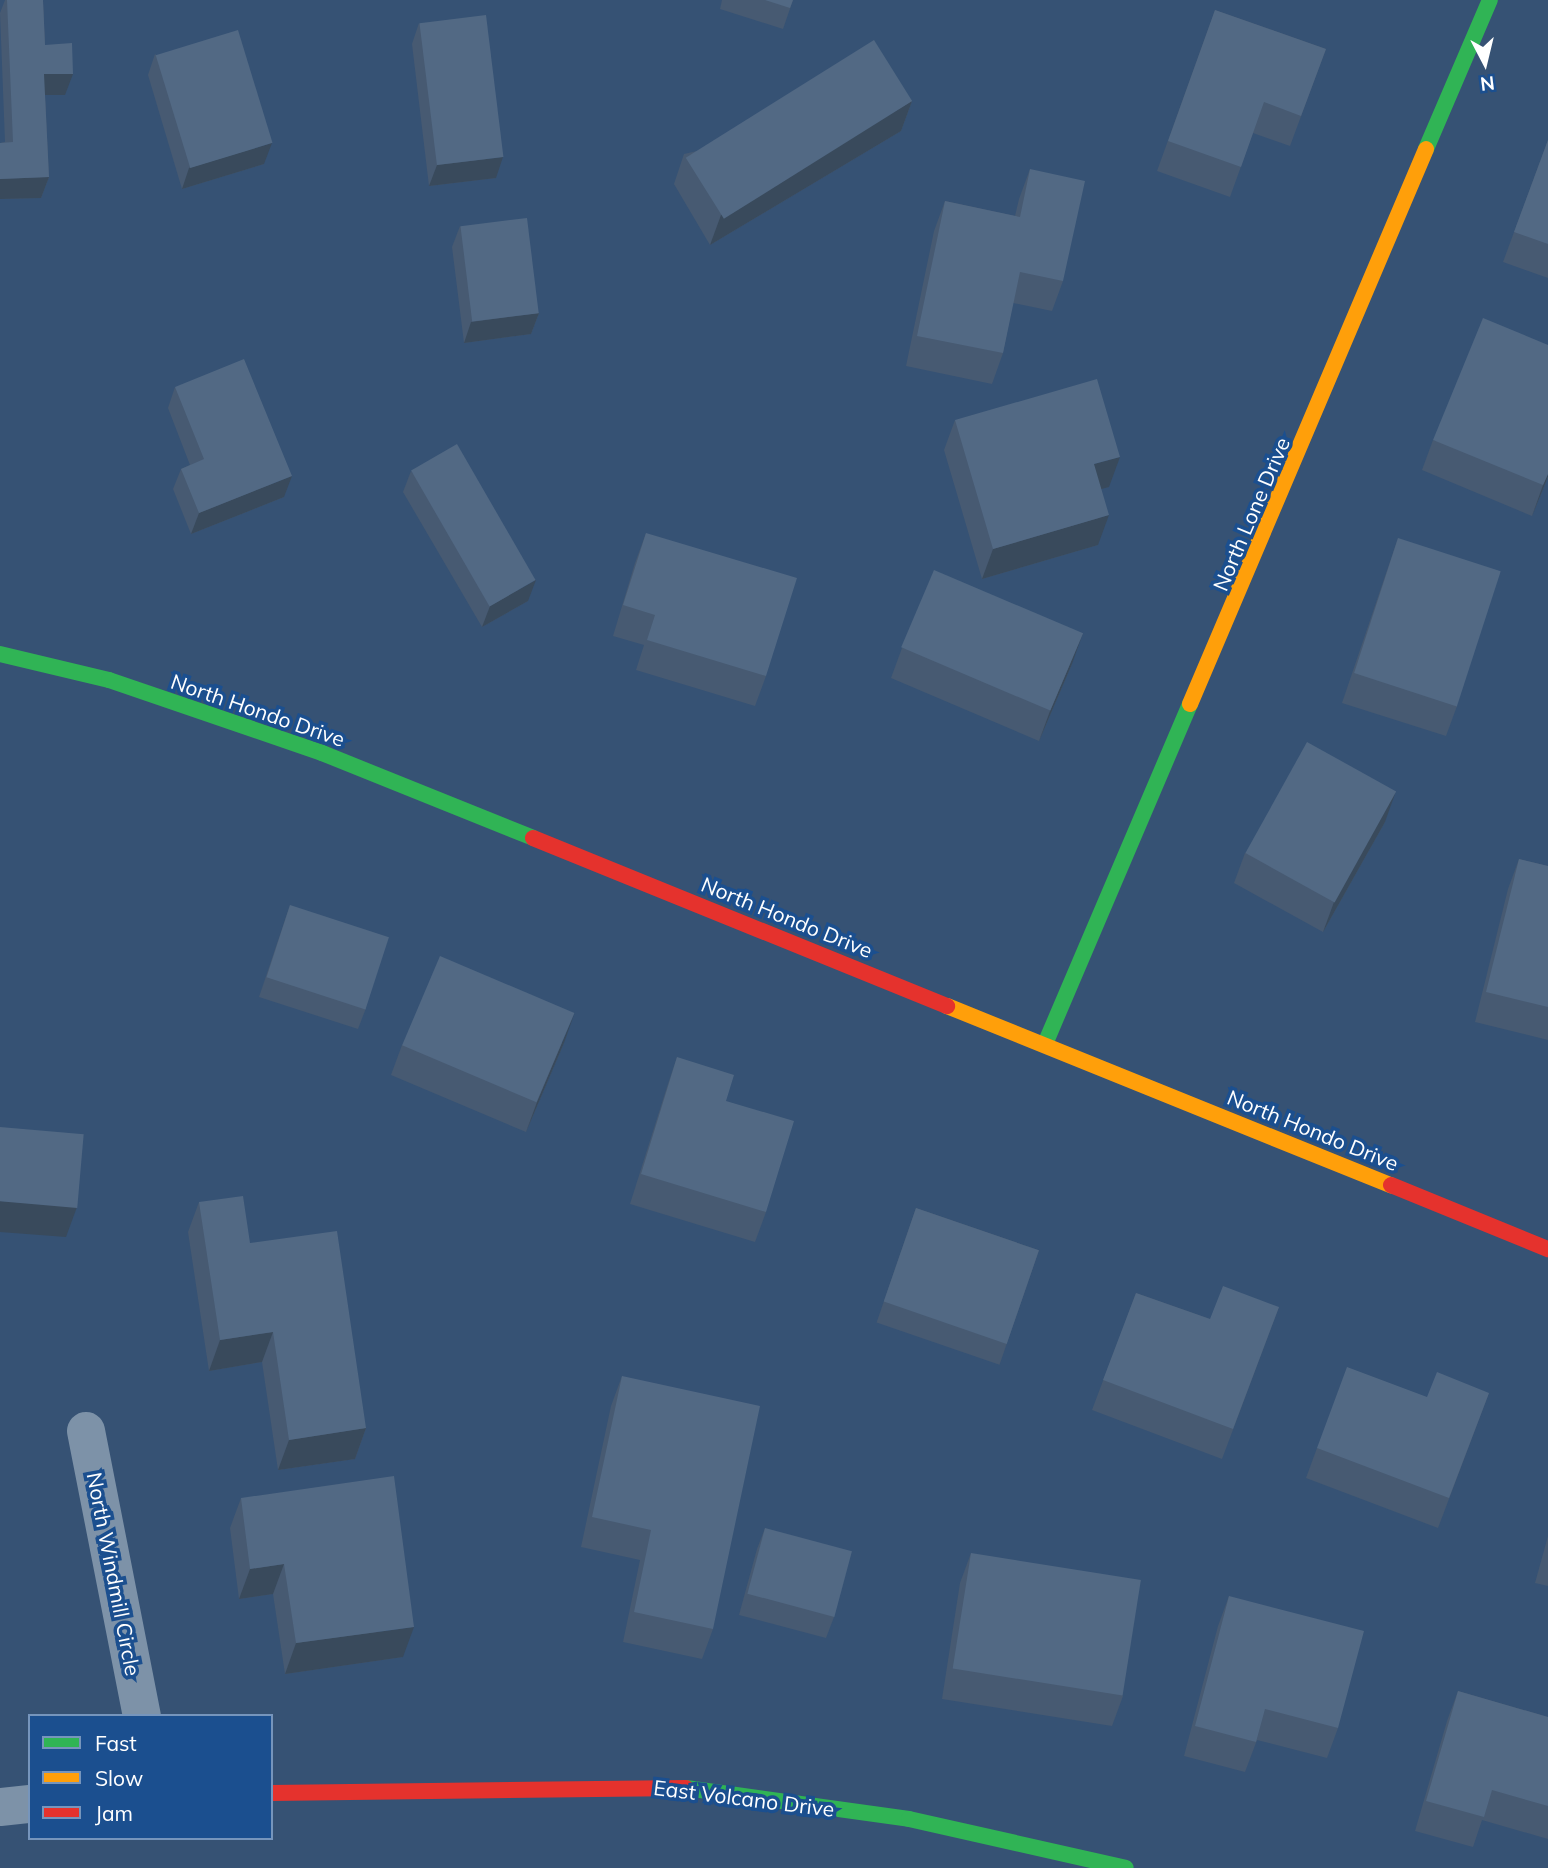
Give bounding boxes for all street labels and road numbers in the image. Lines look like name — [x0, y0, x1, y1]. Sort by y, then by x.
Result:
street label: North Lone Drive — [1207, 433, 1295, 595]
street label: North Hondo Drive — [168, 668, 348, 752]
street label: North Hondo Drive — [698, 871, 876, 963]
street label: North Hondo Drive — [1224, 1084, 1402, 1176]
street label: North Windmill Circle — [82, 1470, 146, 1678]
street label: East Volcano Drive — [652, 1774, 836, 1822]

